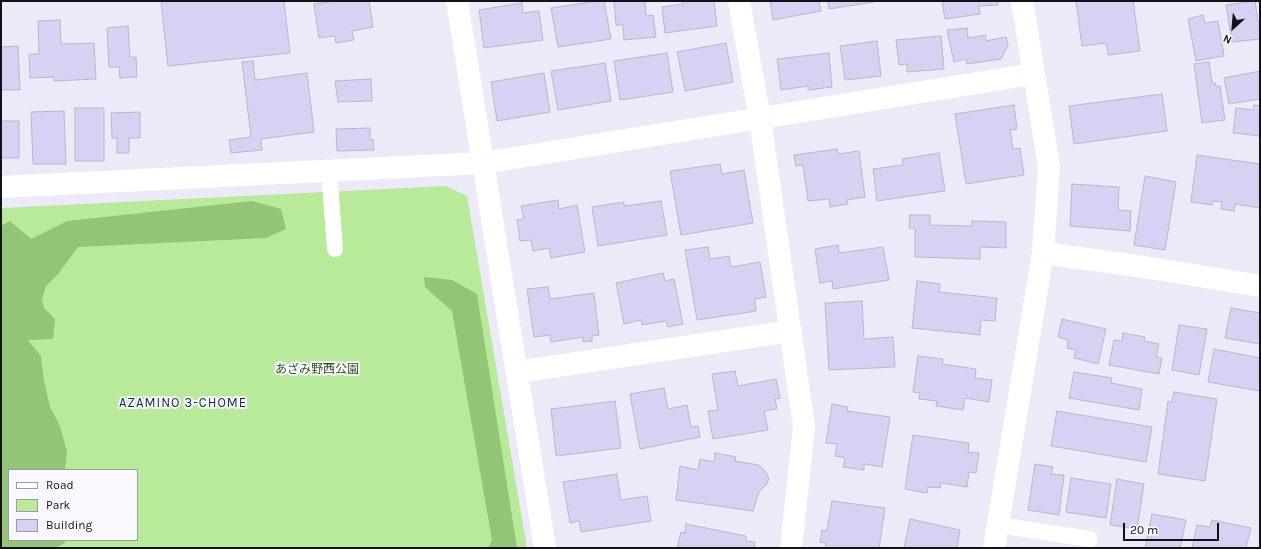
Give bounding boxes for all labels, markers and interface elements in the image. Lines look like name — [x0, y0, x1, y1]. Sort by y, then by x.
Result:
north arrow — [1213, 8, 1253, 48]
text: N — [1221, 32, 1234, 47]
park label: あざみ野西公園 — [275, 363, 359, 377]
district label: AZAMINO 3-CHOME — [119, 395, 247, 411]
legend — [8, 469, 138, 541]
text: Road — [46, 478, 74, 492]
text: Park — [46, 498, 70, 512]
scale bar — [1125, 515, 1221, 541]
text: Building — [46, 518, 92, 532]
text: 20 m — [1130, 523, 1158, 537]

